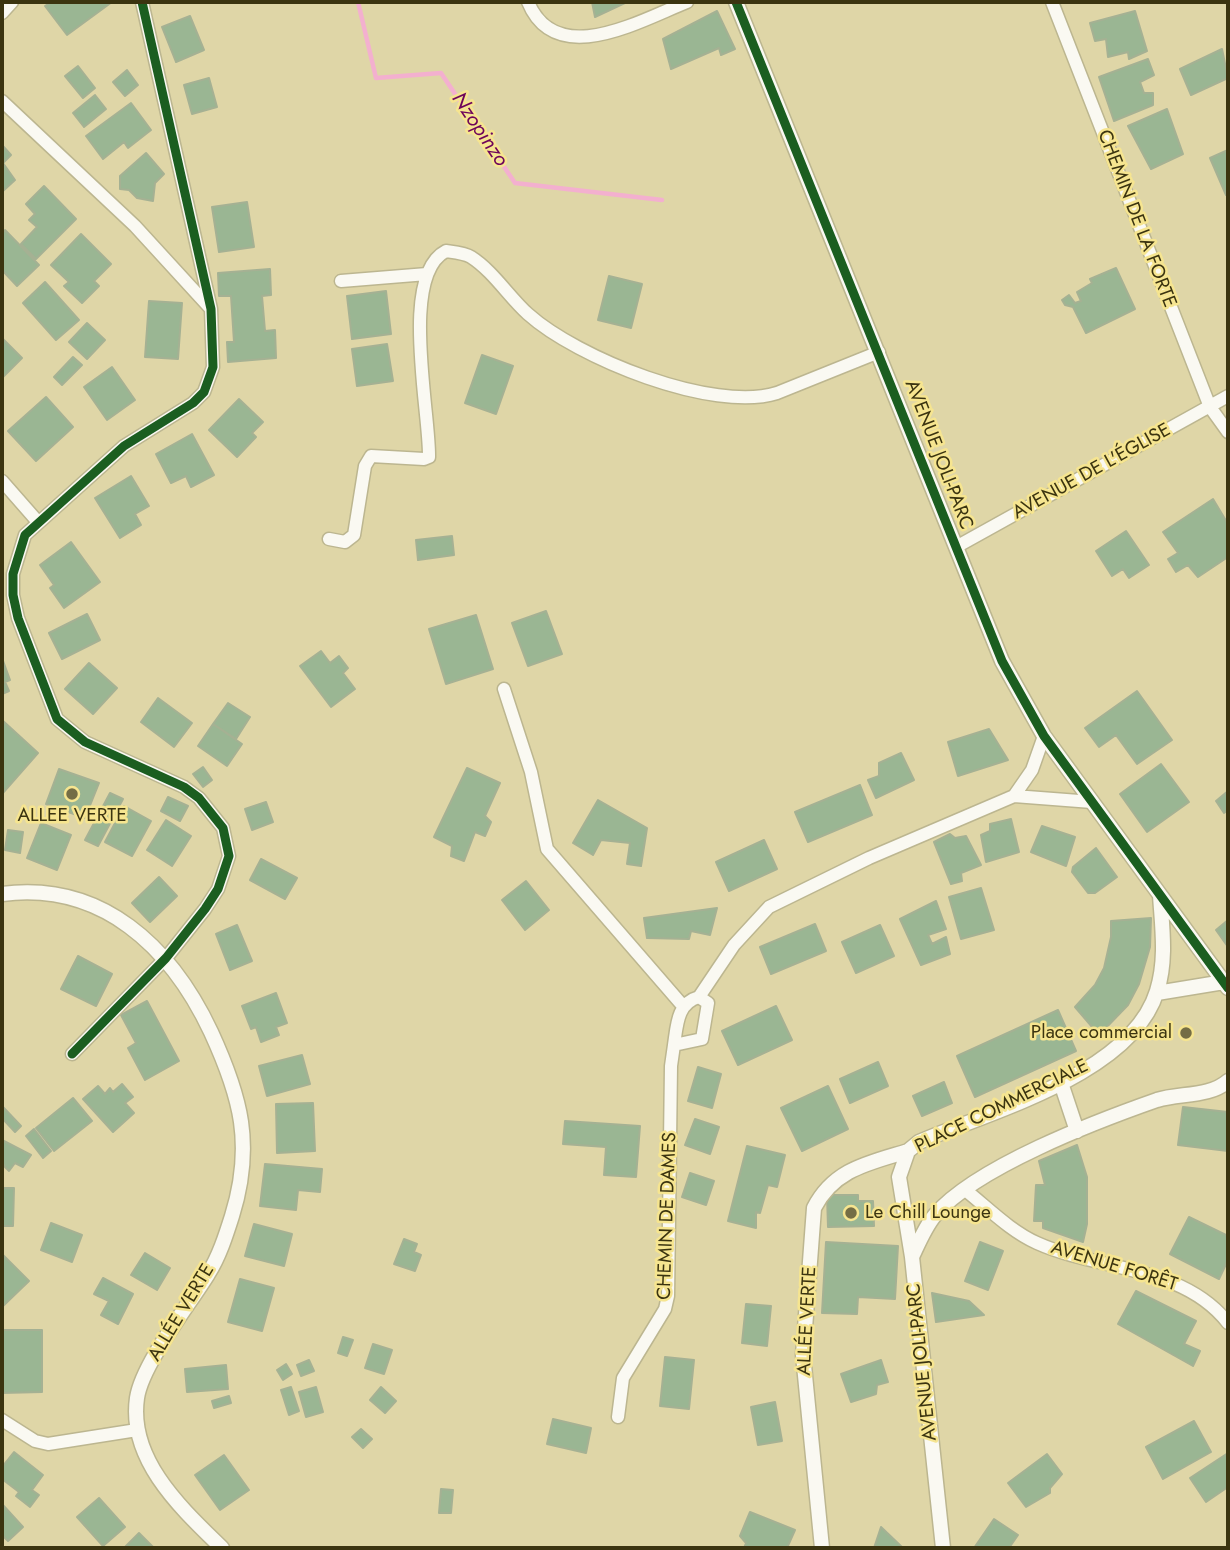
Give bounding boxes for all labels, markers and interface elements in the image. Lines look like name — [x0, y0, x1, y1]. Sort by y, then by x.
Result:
water label: Nzopinzo — [445, 88, 513, 172]
street label: CHEMIN DE LA FORTE — [1092, 127, 1180, 311]
street label: AVENUE JOLI-PARC — [899, 377, 977, 533]
street label: AVENUE DE L'ÉGLISE — [1009, 419, 1175, 525]
marker: ALLEE VERTE — [64, 786, 80, 802]
place label: ALLEE VERTE — [17, 805, 127, 827]
place label: Place commercial — [1031, 1022, 1172, 1044]
marker: Place commercial — [1178, 1025, 1194, 1041]
street label: PLACE COMMERCIALE — [912, 1055, 1092, 1159]
street label: CHEMIN DE DAMES — [654, 1132, 682, 1300]
place label: Le Chill Lounge — [865, 1202, 991, 1224]
marker: Le Chill Lounge — [843, 1205, 859, 1221]
street label: AVENUE FORÊT — [1048, 1237, 1180, 1297]
street label: ALLÉE VERTE — [144, 1260, 220, 1366]
street label: ALLÉE VERTE — [794, 1266, 822, 1376]
street label: AVENUE JOLI-PARC — [903, 1282, 943, 1442]

